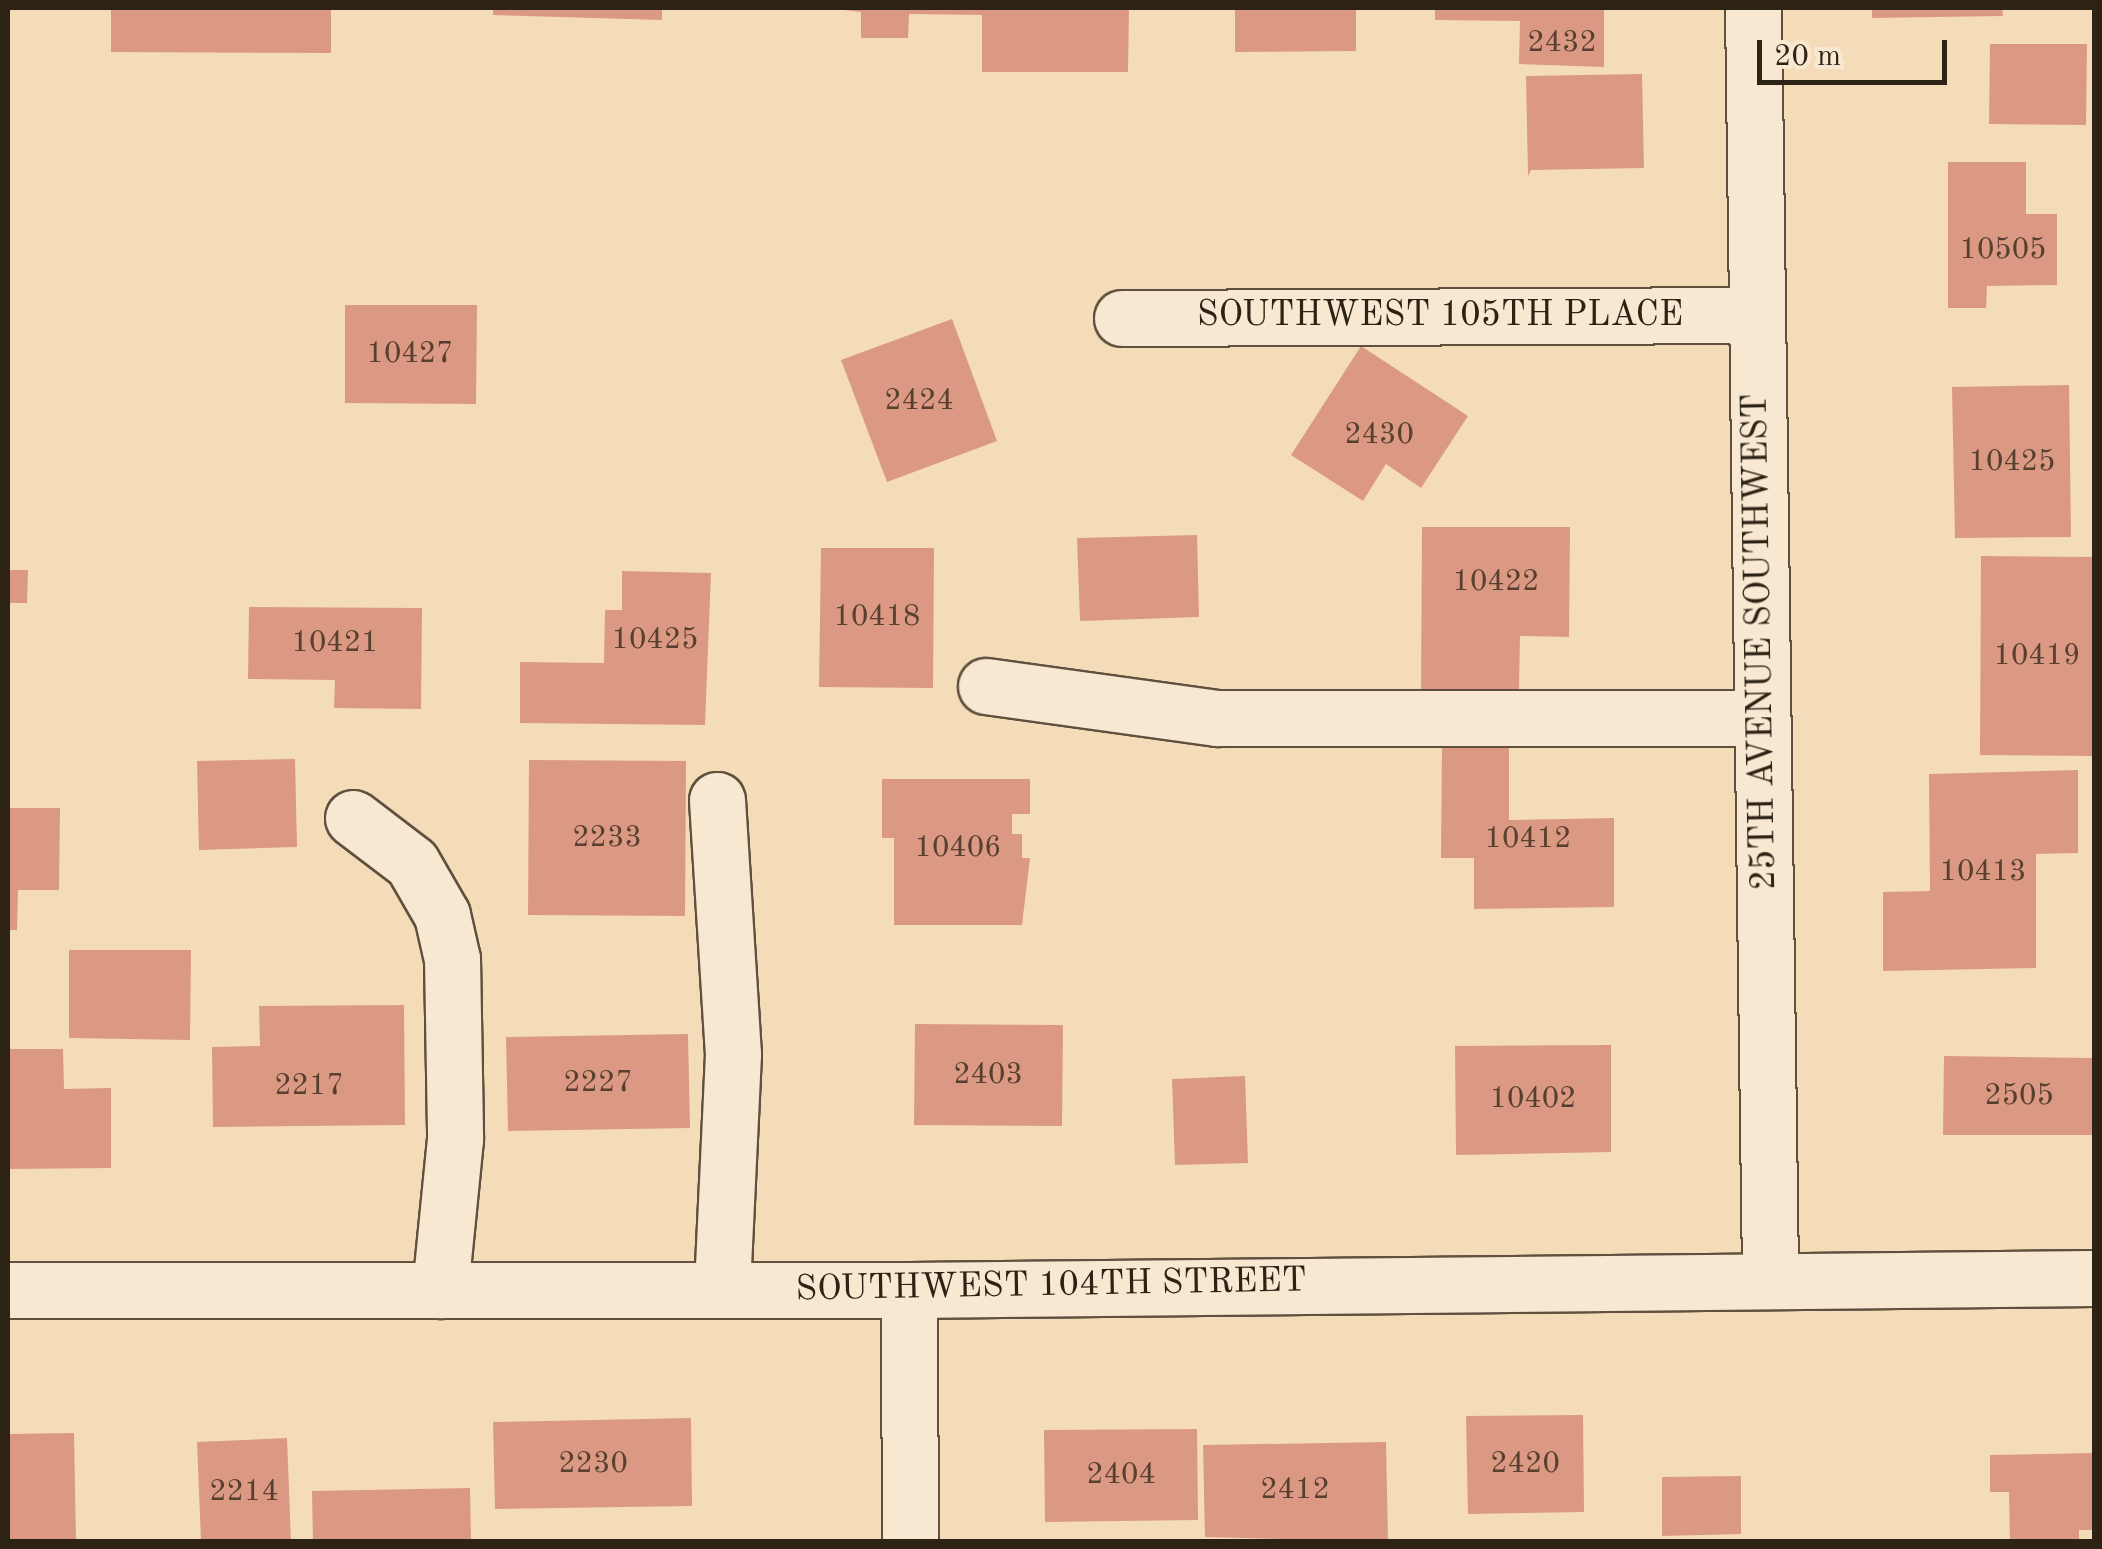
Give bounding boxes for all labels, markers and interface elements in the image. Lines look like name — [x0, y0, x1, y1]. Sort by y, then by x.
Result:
scale bar — [1762, 20, 1952, 82]
house number: 2432 — [1527, 25, 1597, 61]
text: 20 m — [1774, 42, 1841, 72]
house number: 10505 — [1960, 232, 2046, 268]
street label: SOUTHWEST 105TH PLACE — [1197, 295, 1683, 337]
house number: 10427 — [367, 336, 453, 372]
house number: 2424 — [884, 383, 954, 419]
street label: 25TH AVENUE SOUTHWEST — [1736, 393, 1786, 891]
house number: 2430 — [1344, 417, 1414, 453]
house number: 10425 — [1969, 444, 2055, 480]
house number: 10422 — [1453, 564, 1539, 600]
house number: 10418 — [834, 599, 920, 635]
house number: 10425 — [612, 622, 698, 658]
house number: 10421 — [292, 625, 378, 661]
house number: 10419 — [1994, 638, 2080, 674]
house number: 2233 — [572, 820, 642, 856]
house number: 10412 — [1485, 821, 1571, 857]
house number: 10406 — [915, 830, 1001, 866]
house number: 10413 — [1940, 854, 2026, 890]
house number: 2403 — [953, 1057, 1023, 1093]
house number: 2227 — [563, 1065, 633, 1101]
house number: 2217 — [274, 1068, 344, 1104]
house number: 2505 — [1984, 1078, 2054, 1114]
house number: 10402 — [1490, 1081, 1576, 1117]
street label: SOUTHWEST 104TH STREET — [795, 1261, 1307, 1311]
house number: 2230 — [558, 1446, 628, 1482]
house number: 2420 — [1490, 1446, 1560, 1482]
house number: 2404 — [1086, 1457, 1156, 1493]
house number: 2412 — [1260, 1472, 1330, 1508]
house number: 2214 — [209, 1474, 279, 1510]

